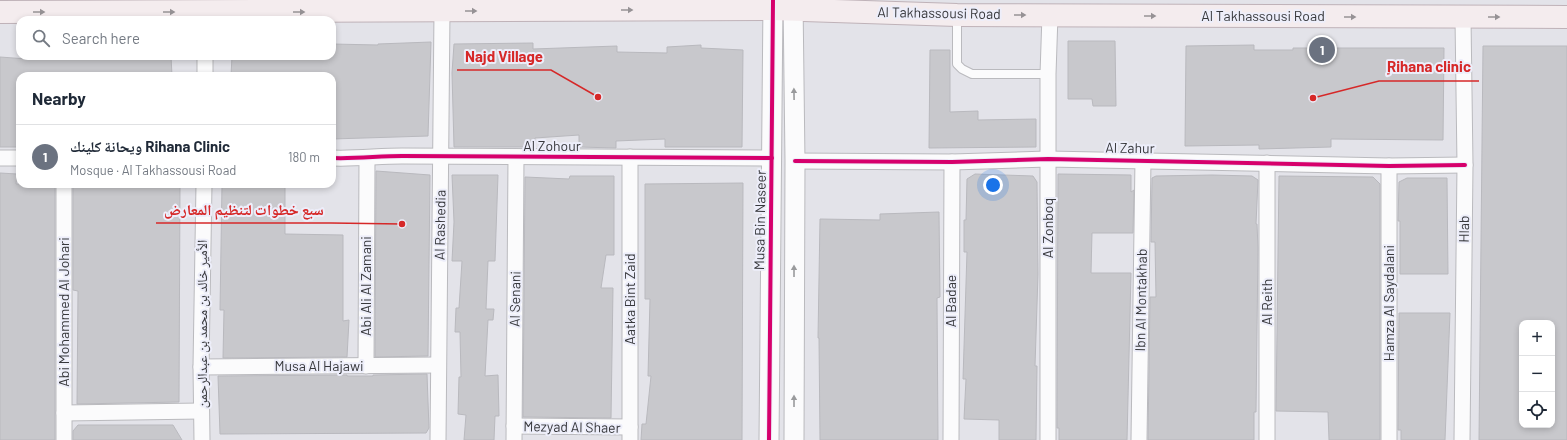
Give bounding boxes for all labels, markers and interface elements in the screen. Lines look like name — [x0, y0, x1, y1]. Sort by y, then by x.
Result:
street label: Al Takhassousi Road — [877, 3, 1001, 22]
one-way arrow — [621, 7, 634, 13]
street label: Al Takhassousi Road — [1201, 7, 1325, 24]
one-way arrow — [465, 8, 478, 14]
one-way arrow — [33, 9, 46, 15]
one-way arrow — [163, 9, 176, 15]
one-way arrow — [293, 9, 306, 15]
one-way arrow — [1014, 12, 1027, 18]
one-way arrow — [1144, 13, 1157, 19]
one-way arrow — [1344, 14, 1357, 20]
one-way arrow — [1488, 14, 1501, 20]
search box — [16, 16, 336, 60]
icon: search — [30, 27, 52, 49]
text: Search here — [62, 29, 140, 47]
pin: 1 — [1309, 35, 1335, 65]
callout: Najd Village — [457, 43, 551, 70]
text: Najd Village — [465, 47, 543, 65]
callout: ٍRihana clinic — [1379, 54, 1479, 81]
text: ٍRihana clinic — [1387, 57, 1471, 76]
one-way arrow — [791, 87, 797, 100]
text: Nearby — [32, 88, 86, 108]
text: ويحانة كلينك Rihana Clinic — [70, 137, 230, 155]
street label: Al Zohour — [523, 137, 581, 154]
street label: Al Zahur — [1105, 139, 1155, 156]
text: 1 — [43, 149, 47, 165]
text: 180 m — [288, 149, 320, 165]
text: Mosque · Al Takhassousi Road — [70, 162, 236, 178]
street label: Musa Bin Naseer — [750, 170, 769, 270]
your location — [983, 175, 1003, 195]
street label: Al Rashedia — [430, 190, 449, 260]
callout: سبع خطوات لتنظيم المعارض — [156, 196, 331, 223]
street label: Al Zonboq — [1039, 198, 1056, 258]
text: سبع خطوات لتنظيم المعارض — [164, 200, 324, 220]
street label: Hlab — [1455, 215, 1472, 243]
street label: Abi Ali Al Zamani — [357, 236, 374, 336]
street label: Abi Mohammed Al Johari — [55, 237, 72, 387]
street label: الأمير خالد بن محمد بن عبدالرحمن — [193, 240, 211, 408]
street label: Hamza Al Saydalani — [1380, 245, 1397, 361]
street label: Ibn Al Montakhab — [1131, 248, 1150, 352]
street label: Aatka Bint Zaid — [621, 253, 638, 345]
one-way arrow — [791, 264, 797, 277]
street label: Al Senani — [506, 271, 523, 327]
street label: Al Badae — [942, 275, 959, 327]
street label: Al Reith — [1258, 279, 1275, 325]
map controls — [1519, 320, 1555, 428]
button: + — [1519, 320, 1555, 356]
button: − — [1519, 356, 1555, 392]
street label: Musa Al Hajawi — [274, 357, 364, 374]
button: locate — [1519, 392, 1555, 428]
one-way arrow — [791, 394, 797, 407]
street label: Mezyad Al Shaer — [523, 417, 621, 436]

